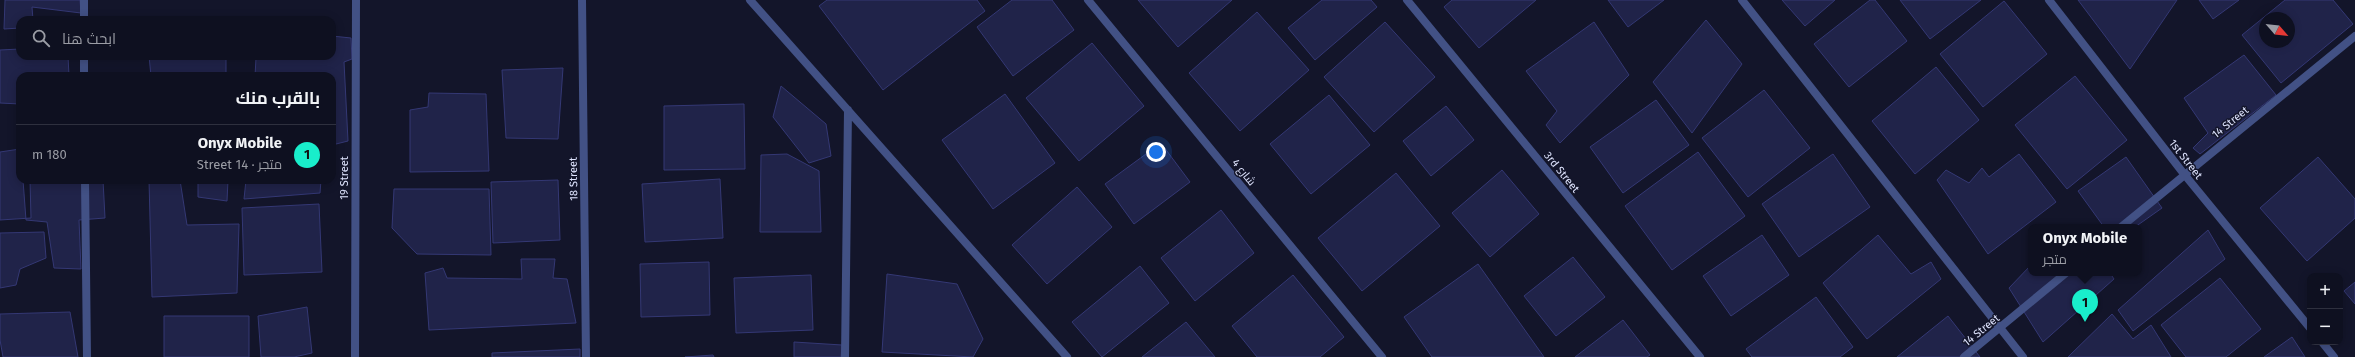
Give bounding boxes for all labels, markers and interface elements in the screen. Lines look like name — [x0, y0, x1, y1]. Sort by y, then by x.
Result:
north arrow — [2259, 12, 2295, 48]
search box — [16, 16, 336, 60]
icon: search — [30, 27, 52, 49]
text: ابحث هنا — [62, 30, 116, 48]
text: بالقرب منك — [236, 88, 320, 109]
street label: 14 Street — [2209, 104, 2251, 141]
text: Onyx Mobile — [198, 134, 282, 152]
street label: 1st Street — [2166, 137, 2205, 182]
your location — [1146, 142, 1166, 162]
text: 180 m — [32, 147, 67, 162]
text: 1 — [304, 147, 310, 162]
street label: 3rd Street — [1541, 149, 1582, 195]
street label: 19 Street — [338, 156, 351, 200]
text: متجر · 14 Street — [197, 157, 282, 172]
street label: 18 Street — [567, 157, 580, 201]
street label: شارع 4 — [1228, 157, 1258, 189]
popup — [2028, 224, 2142, 276]
text: Onyx Mobile — [2043, 229, 2127, 247]
text: متجر — [2043, 252, 2067, 267]
map controls — [2307, 273, 2343, 345]
button: + — [2307, 273, 2343, 309]
pin: 1 — [2072, 289, 2098, 322]
button: − — [2307, 309, 2343, 345]
street label: 14 Street — [1960, 312, 2002, 349]

